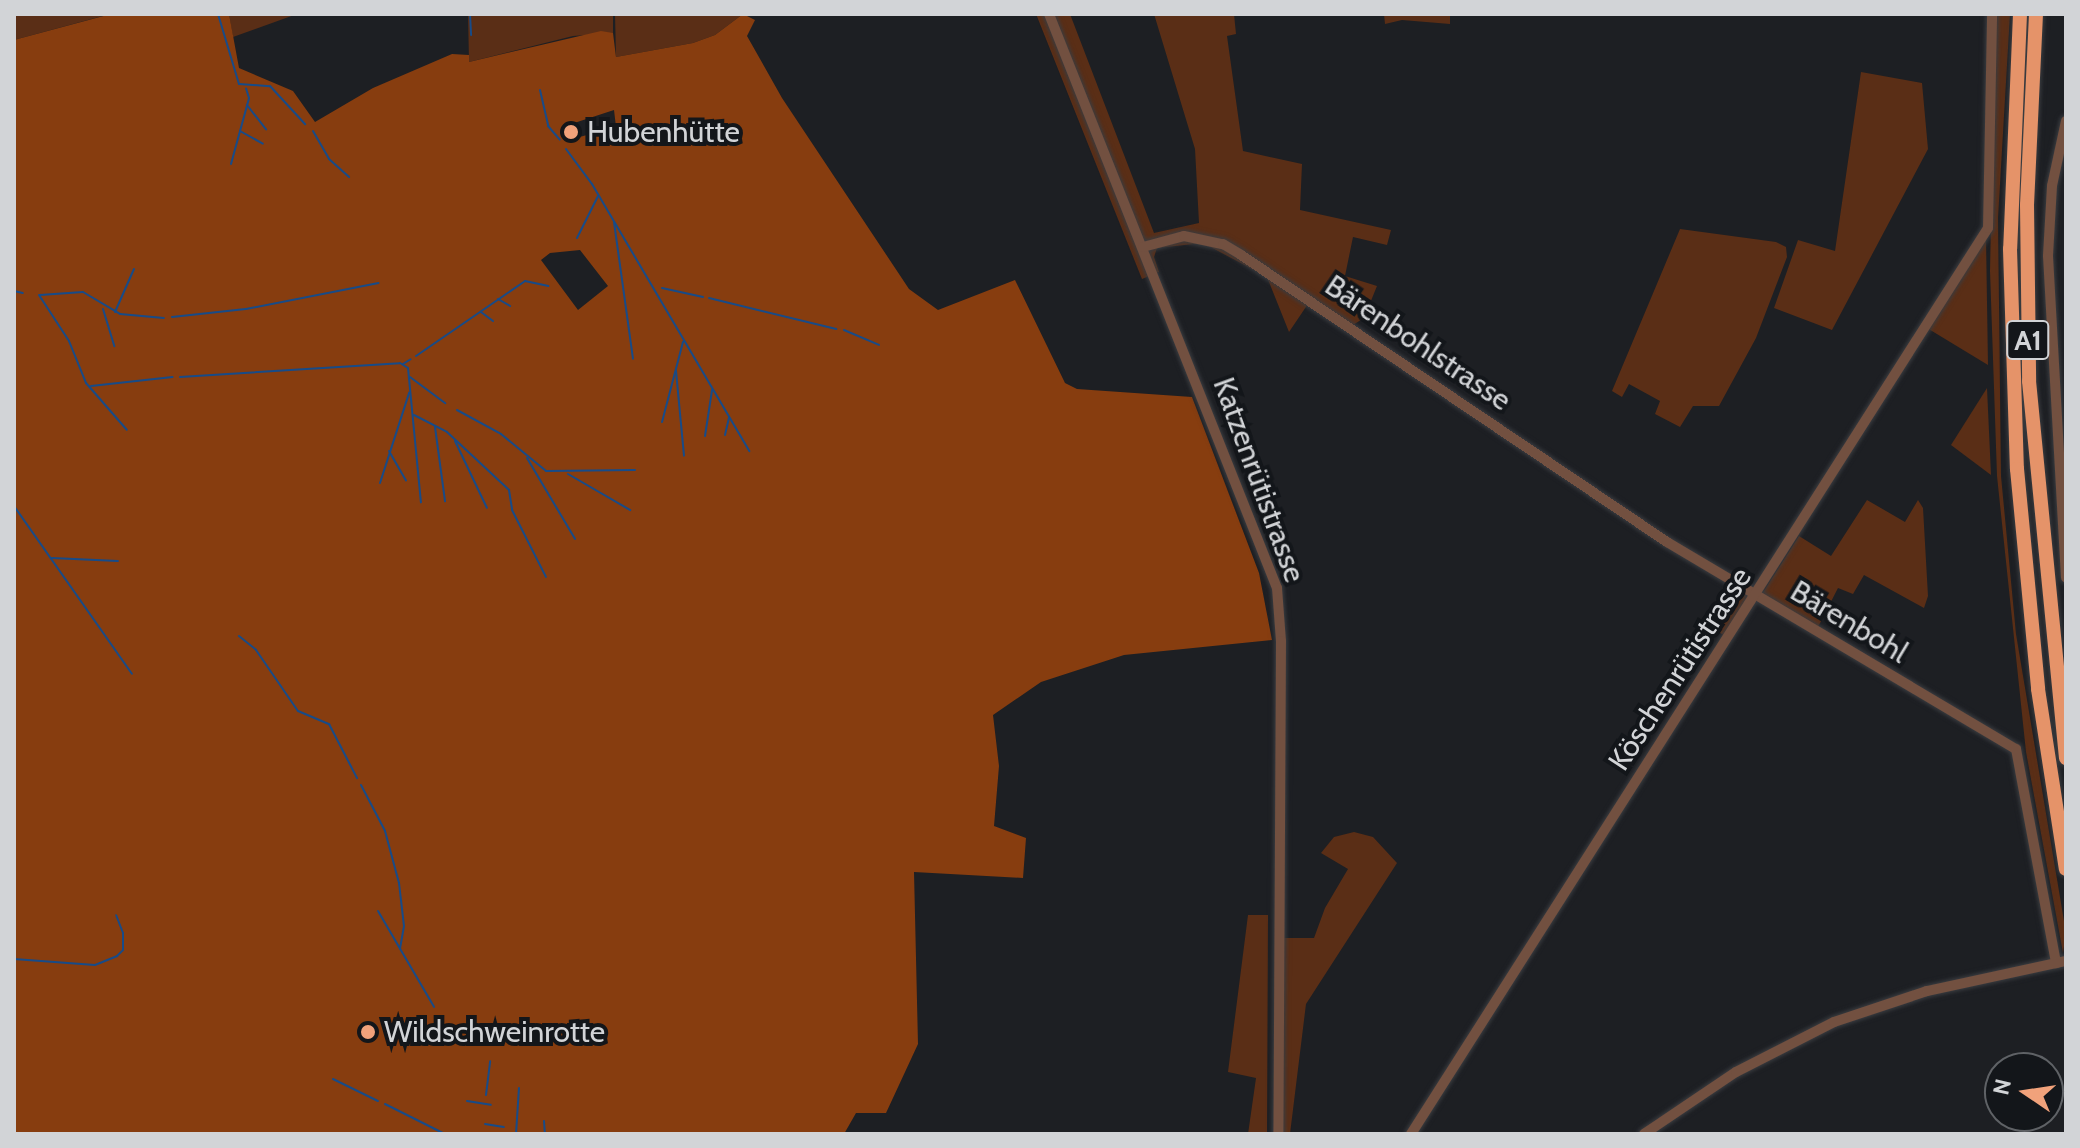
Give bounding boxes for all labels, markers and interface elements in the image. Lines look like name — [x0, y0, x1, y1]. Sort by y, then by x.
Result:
place label: Hubenhütte — [587, 114, 740, 150]
marker: Hubenhütte — [562, 123, 580, 141]
street label: Bärenbohlstrasse — [1318, 268, 1518, 418]
road number: A1 — [2006, 316, 2050, 364]
street label: Katzenrütistrasse — [1205, 373, 1313, 587]
street label: Köschenrütistrasse — [1601, 561, 1759, 777]
street label: Bärenbohl — [1784, 573, 1914, 671]
place label: Wildschweinrotte — [384, 1014, 605, 1050]
marker: Wildschweinrotte — [359, 1023, 377, 1041]
north arrow — [1984, 1052, 2064, 1132]
text: N — [1987, 1076, 2017, 1098]

